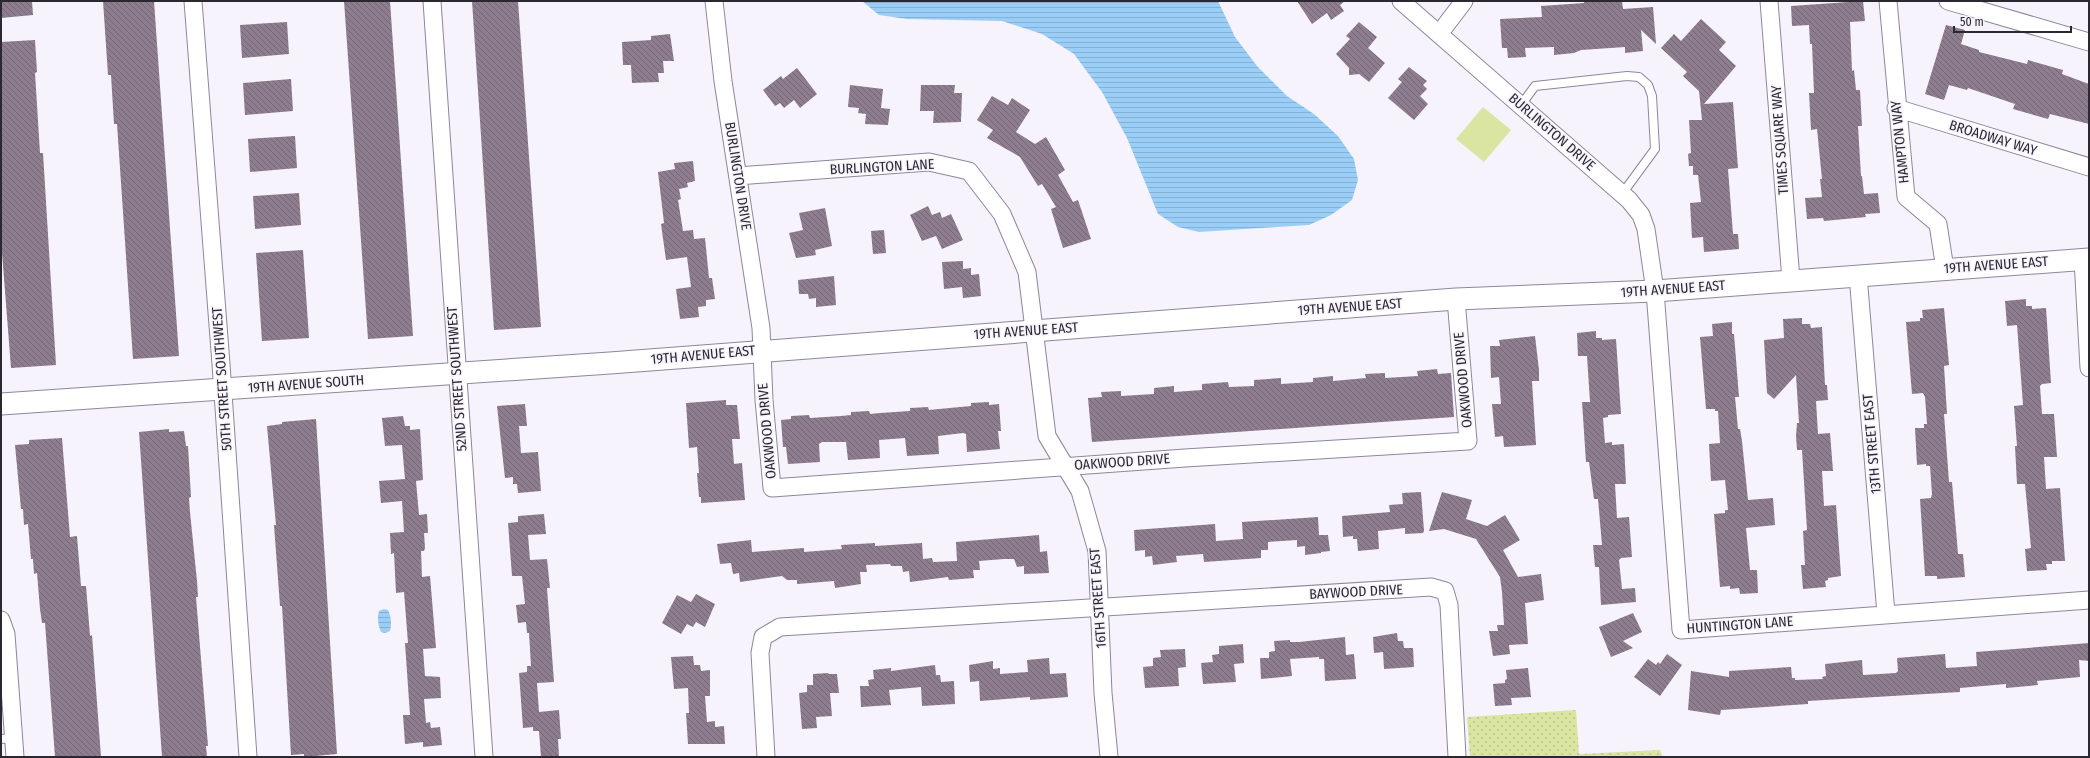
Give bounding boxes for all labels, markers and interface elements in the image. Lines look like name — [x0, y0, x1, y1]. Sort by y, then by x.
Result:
scale bar — [1954, 8, 2071, 34]
text: 50 m — [1960, 15, 1984, 29]
street label: TIMES SQUARE WAY — [1768, 85, 1792, 195]
street label: BURLINGTON DRIVE — [1505, 90, 1599, 175]
street label: HAMPTON WAY — [1887, 100, 1913, 184]
street label: BROADWAY WAY — [1947, 117, 2039, 159]
street label: BURLINGTON DRIVE — [721, 121, 755, 232]
street label: BURLINGTON LANE — [829, 156, 935, 178]
street label: 19TH AVENUE EAST — [1943, 253, 2049, 277]
street label: 19TH AVENUE EAST — [1620, 277, 1726, 301]
street label: 19TH AVENUE EAST — [1297, 295, 1403, 319]
street label: 50TH STREET SOUTHWEST — [208, 306, 236, 452]
street label: 52ND STREET SOUTHWEST — [443, 306, 471, 452]
street label: 19TH AVENUE EAST — [973, 319, 1079, 343]
street label: OAKWOOD DRIVE — [1450, 331, 1476, 429]
street label: 19TH AVENUE EAST — [650, 342, 756, 368]
street label: 19TH AVENUE SOUTH — [247, 371, 365, 397]
street label: OAKWOOD DRIVE — [754, 382, 780, 480]
street label: 13TH STREET EAST — [1859, 393, 1885, 495]
street label: OAKWOOD DRIVE — [1074, 450, 1171, 474]
street label: 16TH STREET EAST — [1086, 547, 1110, 649]
street label: BAYWOOD DRIVE — [1309, 581, 1404, 603]
street label: HUNTINGTON LANE — [1686, 613, 1794, 637]

